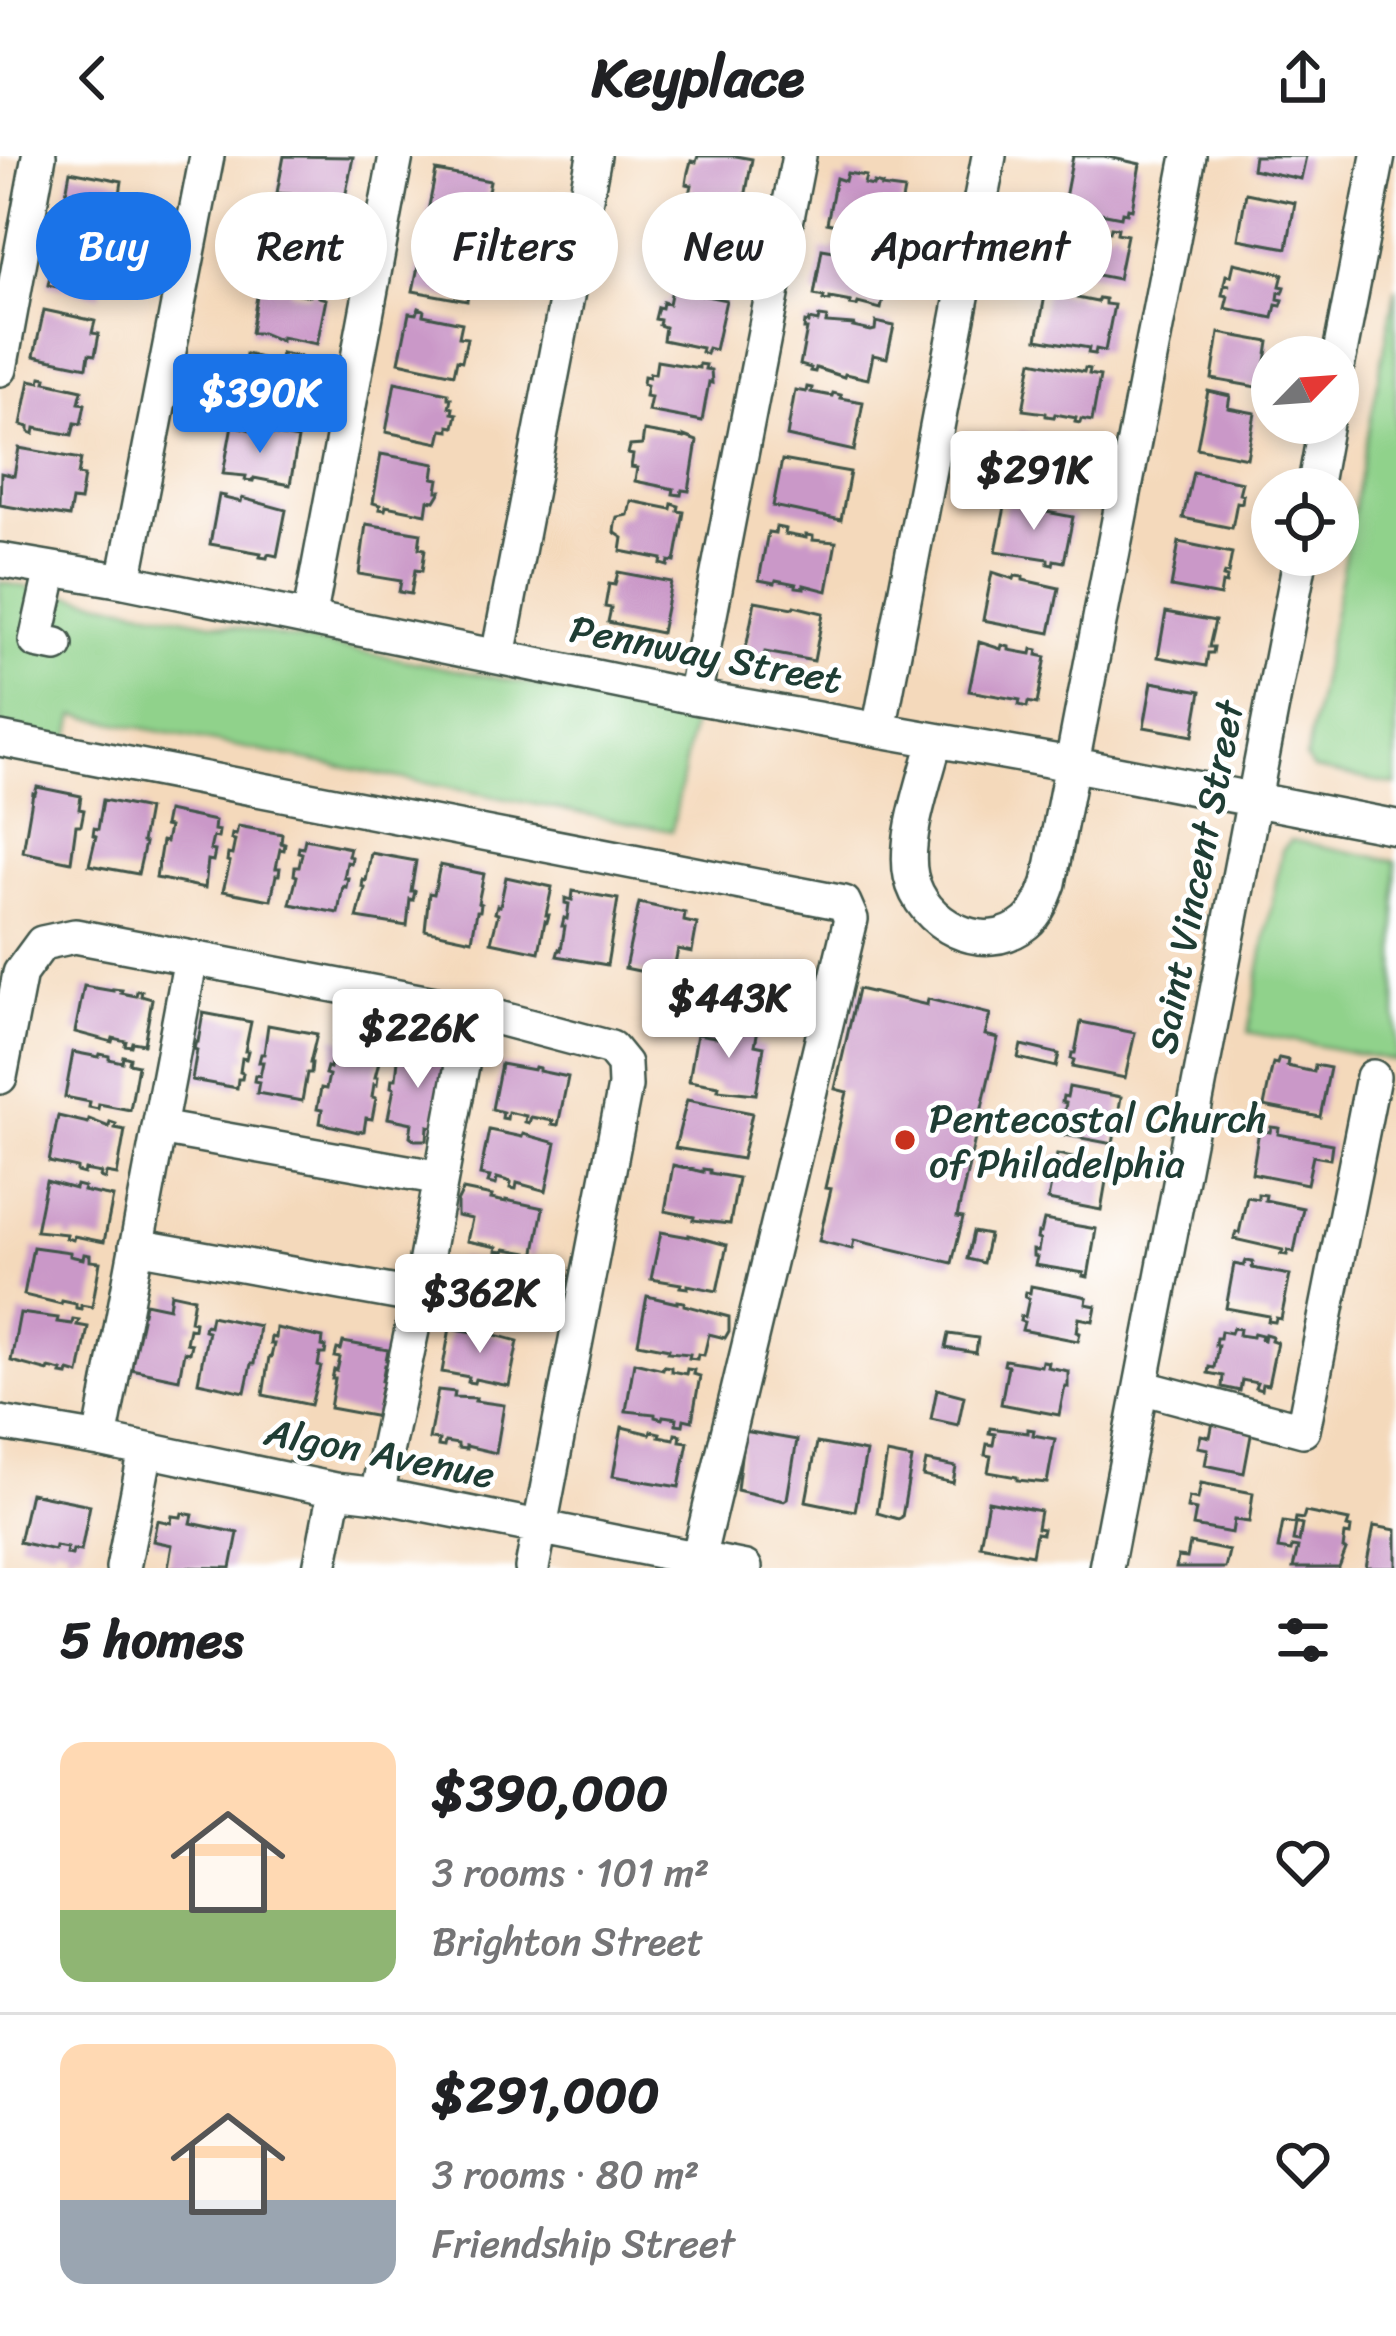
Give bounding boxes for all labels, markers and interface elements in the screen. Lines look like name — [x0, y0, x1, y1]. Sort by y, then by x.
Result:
text: Keyplace — [592, 30, 804, 126]
icon: back — [60, 45, 126, 111]
icon: share — [1270, 45, 1336, 111]
chip: Buy — [36, 192, 191, 300]
chip: Rent — [215, 192, 387, 300]
chip: Filters — [411, 192, 618, 300]
chip: New — [642, 192, 806, 300]
chip: Apartment — [830, 192, 1112, 300]
north arrow — [1251, 336, 1359, 444]
map controls — [1251, 336, 1359, 576]
pin: $390K — [176, 354, 344, 456]
text: $390K — [200, 358, 320, 427]
pin: $291K — [950, 431, 1118, 533]
text: $291K — [977, 435, 1091, 504]
button: locate — [1251, 468, 1359, 576]
street label: Pennway Street — [564, 594, 848, 714]
street label: Saint Vincent Street — [1128, 694, 1264, 1059]
pin: $443K — [645, 959, 813, 1061]
text: $443K — [669, 963, 789, 1032]
pin: $226K — [334, 989, 502, 1091]
text: $226K — [359, 993, 477, 1062]
place label: Pentecostal Church of Philadelphia — [929, 1084, 1267, 1198]
marker: Pentecostal Church of Philadelphia — [892, 1127, 918, 1153]
pin: $362K — [396, 1254, 564, 1356]
text: $362K — [422, 1258, 538, 1327]
street label: Algon Avenue — [258, 1397, 501, 1509]
text: 5 homes — [60, 1595, 243, 1685]
icon: filters — [1270, 1607, 1336, 1673]
text: $390,000 — [432, 1748, 668, 1838]
icon: home — [156, 1790, 300, 1934]
icon: heart — [1270, 1829, 1336, 1895]
text: 3 rooms · 101 m² — [432, 1838, 709, 1907]
text: Brighton Street — [432, 1907, 704, 1976]
text: $291,000 — [432, 2050, 659, 2140]
icon: home — [156, 2092, 300, 2236]
icon: heart — [1270, 2131, 1336, 2197]
text: 3 rooms · 80 m² — [432, 2140, 699, 2209]
text: Friendship Street — [432, 2209, 735, 2278]

